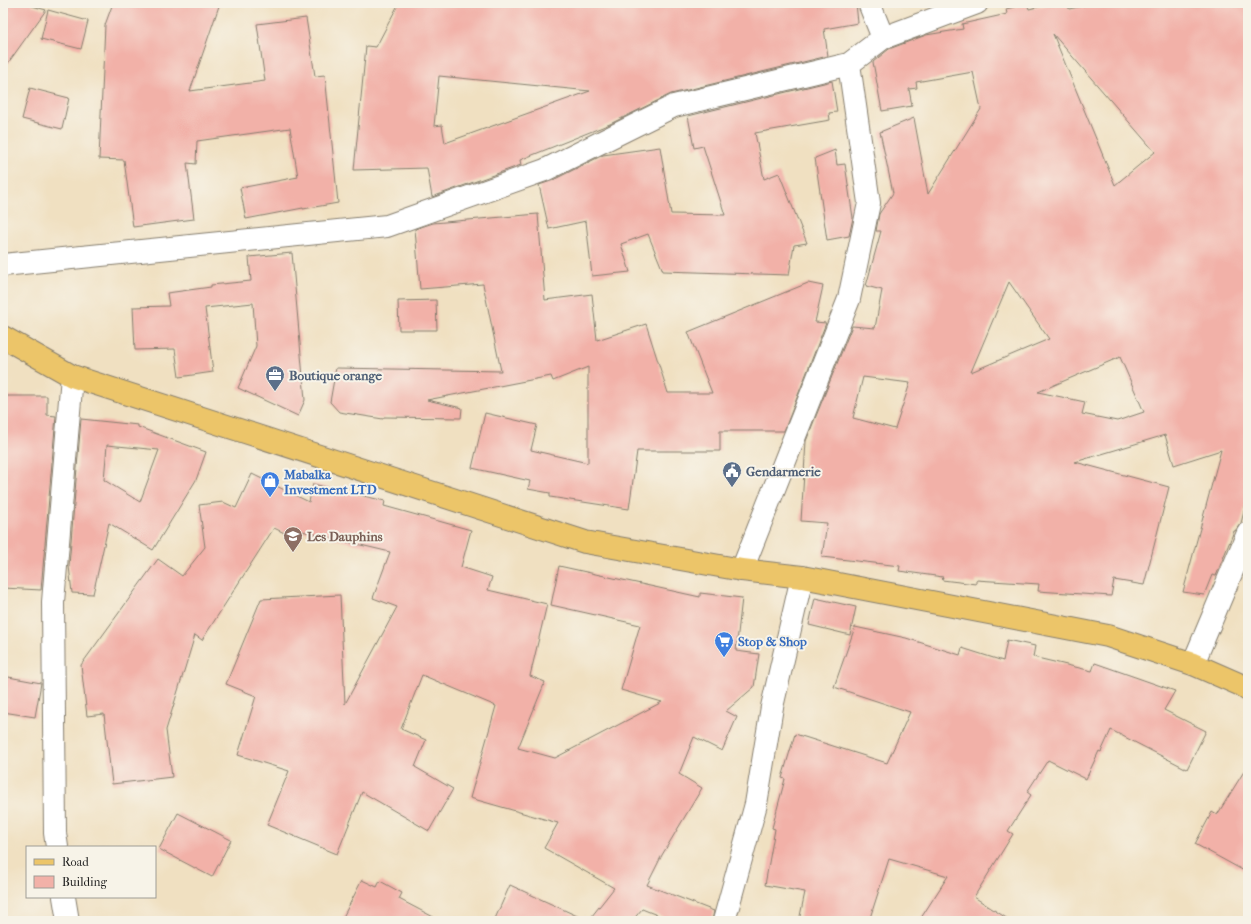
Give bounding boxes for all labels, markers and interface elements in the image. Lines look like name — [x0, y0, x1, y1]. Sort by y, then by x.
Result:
office icon: Boutique orange — [264, 364, 286, 392]
place label: Boutique orange — [289, 368, 382, 384]
public building icon: Gendarmerie — [721, 460, 743, 488]
place label: Gendarmerie — [746, 464, 821, 479]
place label: Mabalka Investment LTD — [283, 467, 377, 497]
shop icon: Mabalka Investment LTD — [259, 470, 281, 498]
school or university icon: Les Dauphins — [282, 525, 304, 553]
place label: Les Dauphins — [307, 529, 383, 545]
supermarket icon: Stop & Shop — [713, 630, 735, 658]
place label: Stop & Shop — [738, 634, 807, 650]
legend — [26, 846, 156, 898]
text: Road — [62, 855, 89, 869]
text: Building — [62, 875, 107, 889]

